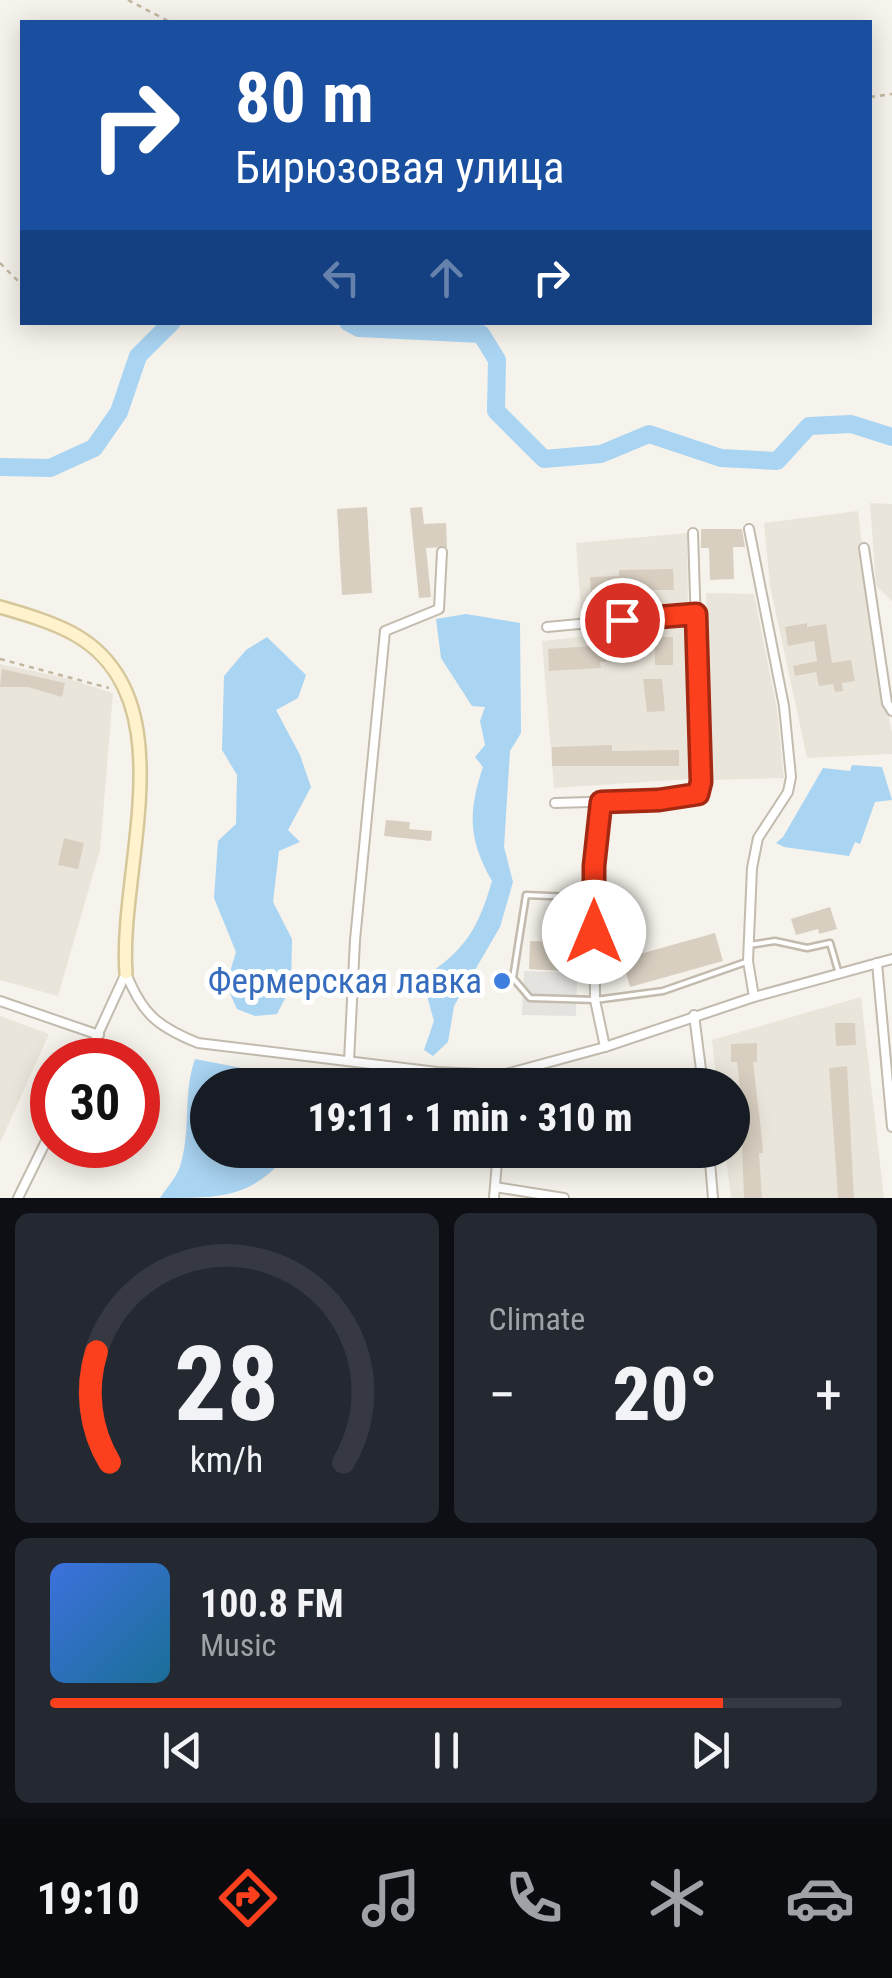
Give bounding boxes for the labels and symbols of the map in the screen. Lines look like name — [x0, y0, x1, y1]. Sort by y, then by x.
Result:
pin — [580, 578, 665, 663]
position arrow — [542, 880, 646, 984]
place label: Фермерская лавка — [208, 961, 482, 1002]
marker: Фермерская лавка — [491, 970, 513, 992]
speed limit sign: 30 — [30, 1038, 160, 1168]

